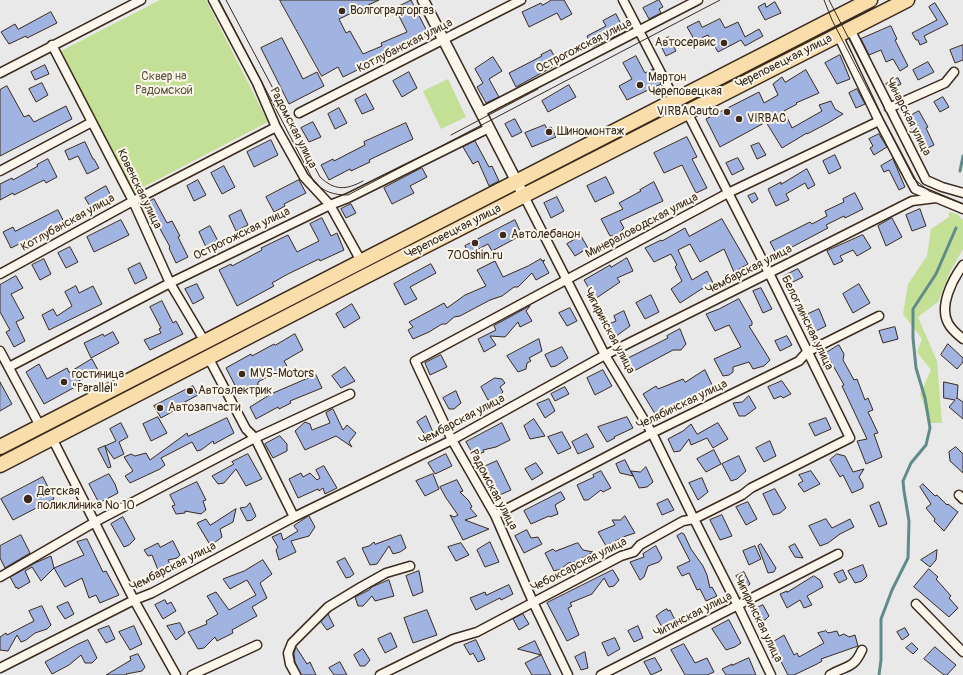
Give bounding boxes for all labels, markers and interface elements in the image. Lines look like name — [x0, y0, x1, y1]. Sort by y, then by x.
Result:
place label: Волгоградгоргаз — [350, 4, 434, 18]
marker: Волгоградгоргаз — [337, 6, 347, 16]
street label: Котлубанская улица — [355, 16, 455, 76]
street label: Острогожская улица — [534, 16, 634, 76]
street label: Череповецкая улица — [733, 31, 835, 93]
place label: Автосервис — [655, 36, 716, 50]
marker: Автосервис — [719, 38, 729, 48]
park label: Сквер на Радомской — [135, 70, 193, 98]
place label: Мартон Череповецкая — [648, 71, 722, 99]
street label: Чинарская улица — [882, 76, 934, 158]
marker: Мартон Череповецкая — [635, 80, 645, 90]
street label: Радомская улица — [266, 85, 320, 171]
place label: VIRBACauto — [657, 105, 719, 119]
marker: VIRBACauto — [722, 107, 732, 117]
place label: VIRBAC — [747, 112, 787, 126]
marker: VIRBAC — [734, 114, 744, 124]
place label: Шиномонтаж — [557, 125, 624, 139]
marker: Шиномонтаж — [544, 127, 554, 137]
street label: Ковенская улица — [113, 147, 165, 231]
street label: Минераловодская улица — [583, 190, 701, 262]
street label: Котлубанская улица — [18, 191, 118, 255]
street label: Череповецкая улица — [402, 201, 504, 263]
street label: Острогожская улица — [191, 204, 293, 264]
place label: Автолебанон — [511, 228, 580, 242]
marker: Автолебанон — [498, 230, 508, 240]
marker: 700shin.ru — [470, 238, 480, 248]
street label: Чембарская улица — [703, 242, 795, 298]
place label: 700shin.ru — [447, 249, 503, 263]
street label: Белоглинская улица — [778, 273, 836, 373]
street label: Чигиринская улица — [580, 286, 638, 376]
place label: MVS-Motors — [250, 367, 314, 381]
place label: гостиница "Parallel" — [72, 368, 124, 396]
marker: MVS-Motors — [237, 369, 247, 379]
marker: гостиница "Parallel" — [59, 377, 69, 387]
street label: Челябинская улица — [634, 377, 730, 433]
place label: Автоэлектрик — [198, 384, 272, 398]
marker: Автоэлектрик — [185, 386, 195, 396]
street label: Чембарская улица — [417, 391, 507, 449]
place label: Автозапчасти — [168, 401, 240, 415]
marker: Автозапчасти — [155, 403, 165, 413]
street label: Радомская улица — [466, 447, 520, 533]
place label: Детская поликлиника № 10 — [37, 485, 135, 513]
marker: Детская поликлиника № 10 — [22, 493, 34, 505]
street label: Чебоксарская улица — [529, 535, 629, 595]
street label: Чембарская улица — [127, 539, 219, 595]
street label: Чигиринская улица — [731, 573, 785, 665]
street label: Читинская улица — [651, 589, 735, 641]

